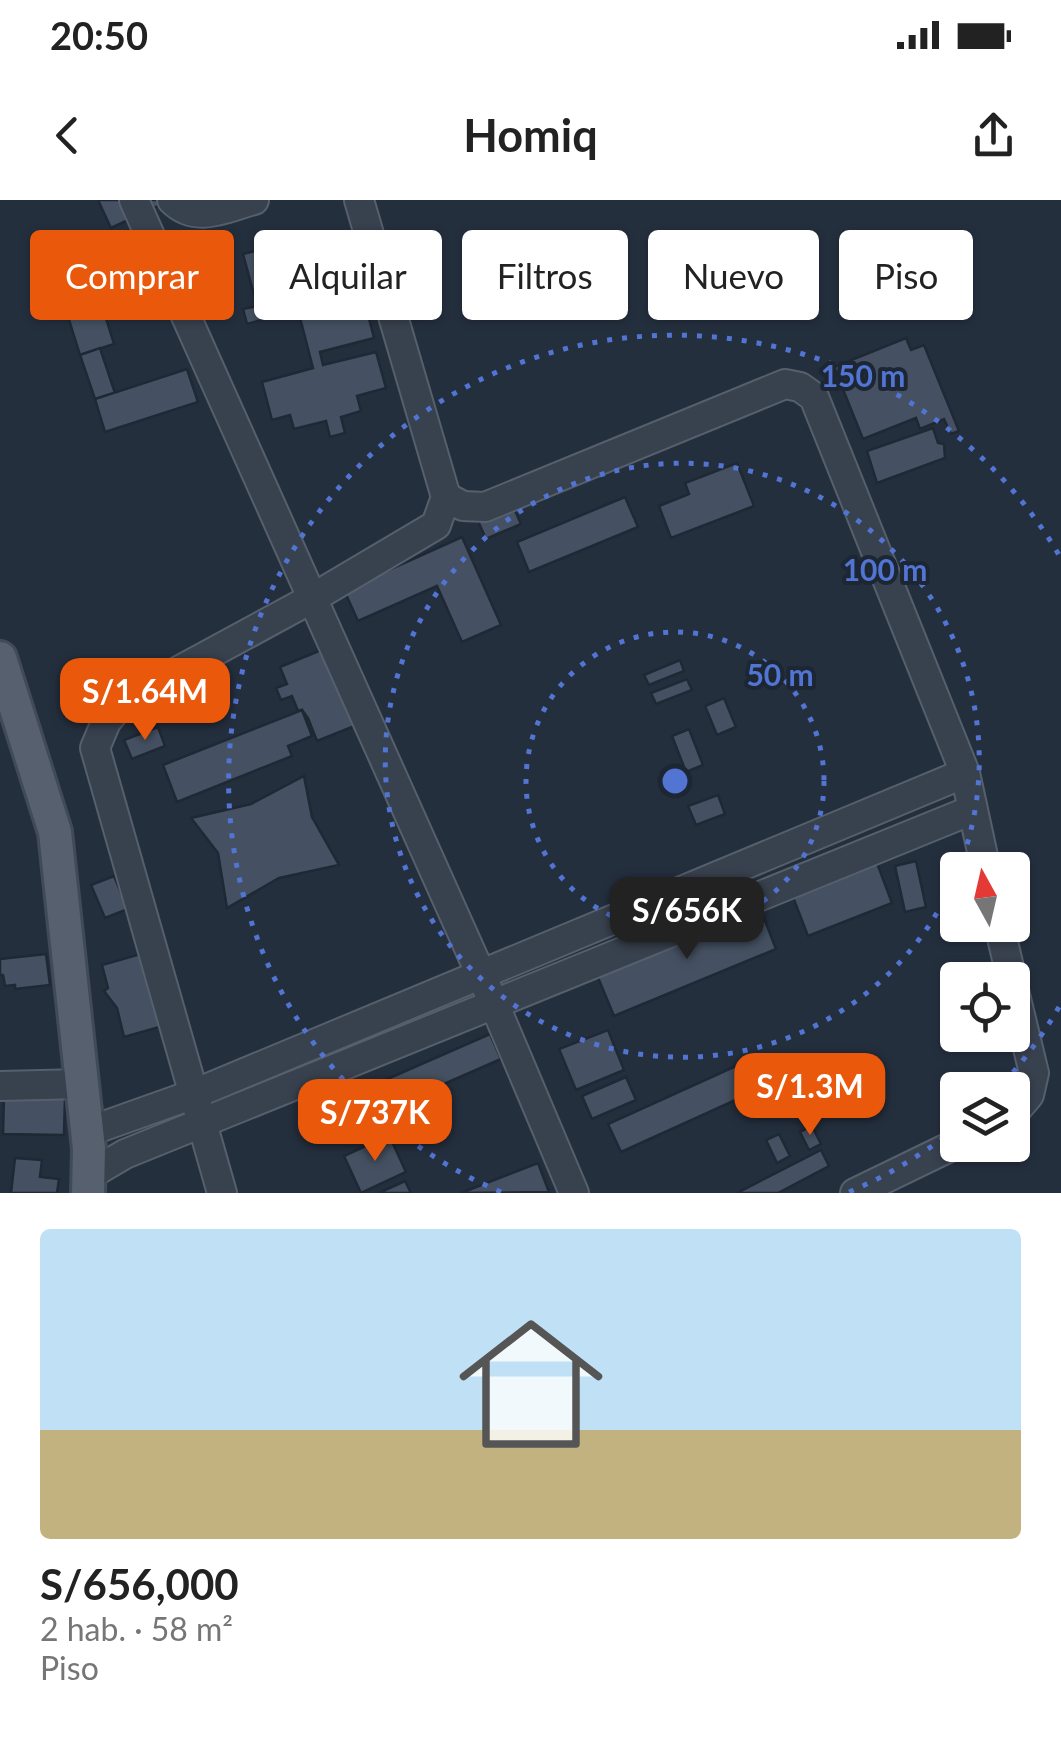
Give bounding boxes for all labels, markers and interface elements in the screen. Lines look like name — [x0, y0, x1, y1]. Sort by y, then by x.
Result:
text: 20:50 — [50, 12, 148, 58]
icon: back — [40, 108, 95, 163]
text: Homiq — [463, 108, 598, 162]
icon: share — [966, 108, 1021, 163]
chip: Comprar — [30, 230, 234, 320]
chip: Alquilar — [254, 230, 442, 320]
chip: Filtros — [462, 230, 628, 320]
chip: Nuevo — [648, 230, 819, 320]
chip: Piso — [839, 230, 973, 320]
text: 150 m — [821, 357, 905, 393]
text: 100 m — [843, 551, 927, 587]
text: 50 m — [746, 656, 814, 692]
pin: S/1.64M — [53, 658, 237, 743]
text: S/1.64M — [82, 671, 208, 710]
centre of rings — [657, 763, 693, 799]
north arrow — [940, 852, 1030, 942]
map controls — [940, 852, 1030, 1162]
pin: S/656K — [606, 877, 768, 962]
text: S/656K — [632, 890, 742, 929]
button: locate — [940, 962, 1030, 1052]
pin: S/1.3M — [729, 1053, 891, 1138]
text: S/1.3M — [756, 1066, 864, 1105]
button: layers — [940, 1072, 1030, 1162]
pin: S/737K — [294, 1079, 456, 1164]
text: S/737K — [320, 1092, 430, 1131]
icon: home — [441, 1294, 621, 1474]
text: S/656,000 — [40, 1559, 239, 1609]
text: 2 hab. · 58 m² — [40, 1609, 233, 1648]
text: Piso — [40, 1648, 99, 1687]

